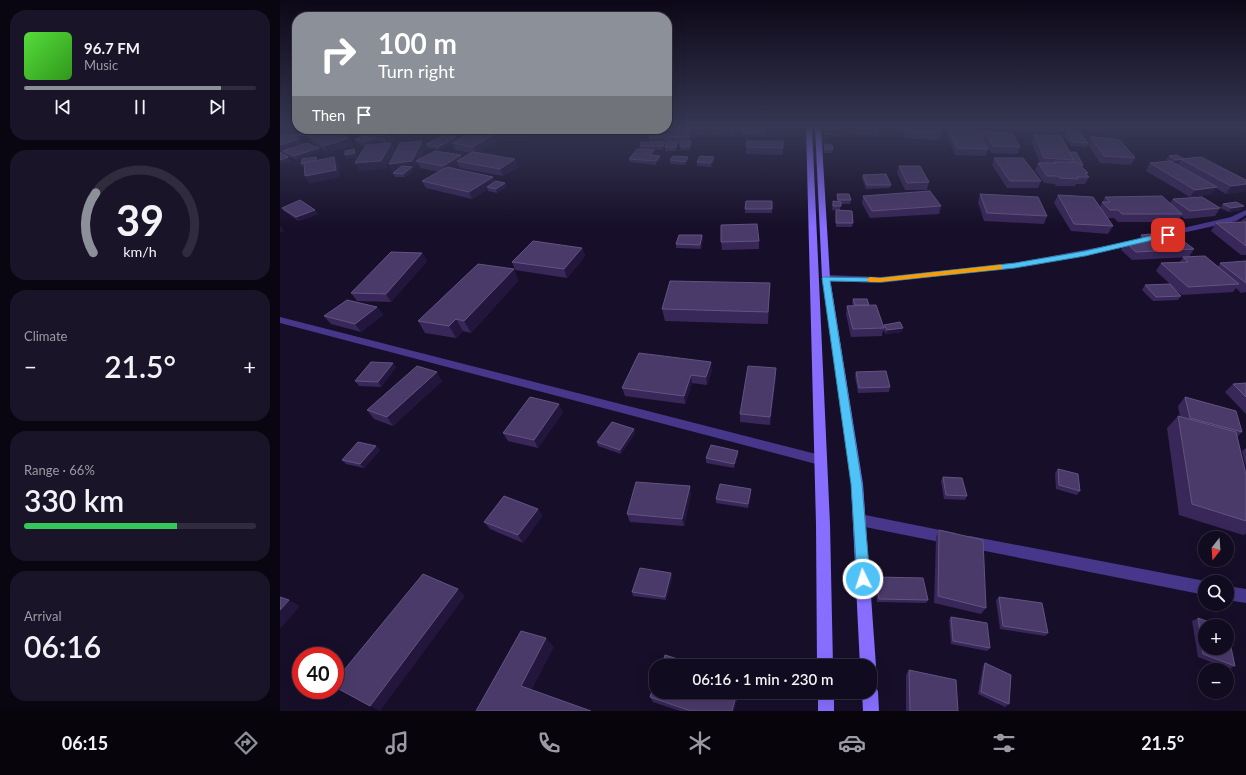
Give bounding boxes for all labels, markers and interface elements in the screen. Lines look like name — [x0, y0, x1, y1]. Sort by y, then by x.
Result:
text: 100 m — [378, 26, 457, 60]
icon: right — [312, 28, 364, 80]
text: 96.7 FM — [84, 39, 140, 57]
text: Music — [84, 57, 118, 73]
text: Turn right — [378, 60, 455, 82]
icon: previous — [52, 96, 74, 118]
icon: pause — [129, 96, 151, 118]
icon: next — [206, 96, 228, 118]
icon: arrive — [353, 104, 375, 126]
text: Then — [312, 106, 345, 124]
text: 39 — [116, 195, 164, 245]
pin — [1151, 218, 1185, 252]
icon: arrive — [1157, 224, 1179, 246]
text: km/h — [123, 243, 157, 260]
text: Climate — [24, 328, 67, 344]
text: 21.5° — [104, 348, 176, 384]
text: − — [24, 353, 37, 380]
text: + — [243, 353, 256, 380]
text: Range · 66% — [24, 462, 95, 478]
text: 330 km — [24, 482, 124, 518]
north arrow — [1198, 531, 1234, 567]
map controls — [1198, 531, 1234, 699]
position arrow — [842, 558, 884, 600]
button: search — [1198, 575, 1234, 611]
text: Arrival — [24, 608, 61, 624]
button: + — [1198, 619, 1234, 655]
text: 06:16 — [24, 628, 101, 664]
speed limit sign: 40 — [292, 647, 344, 699]
button: − — [1198, 663, 1234, 699]
text: 06:16 · 1 min · 230 m — [693, 670, 833, 688]
icon: directions — [232, 729, 260, 757]
icon: music — [383, 729, 411, 757]
icon: phone — [535, 729, 563, 757]
icon: climate — [686, 729, 714, 757]
icon: car — [838, 729, 866, 757]
icon: filters — [990, 729, 1018, 757]
text: 06:15 — [62, 732, 108, 754]
text: 21.5° — [1141, 732, 1184, 754]

